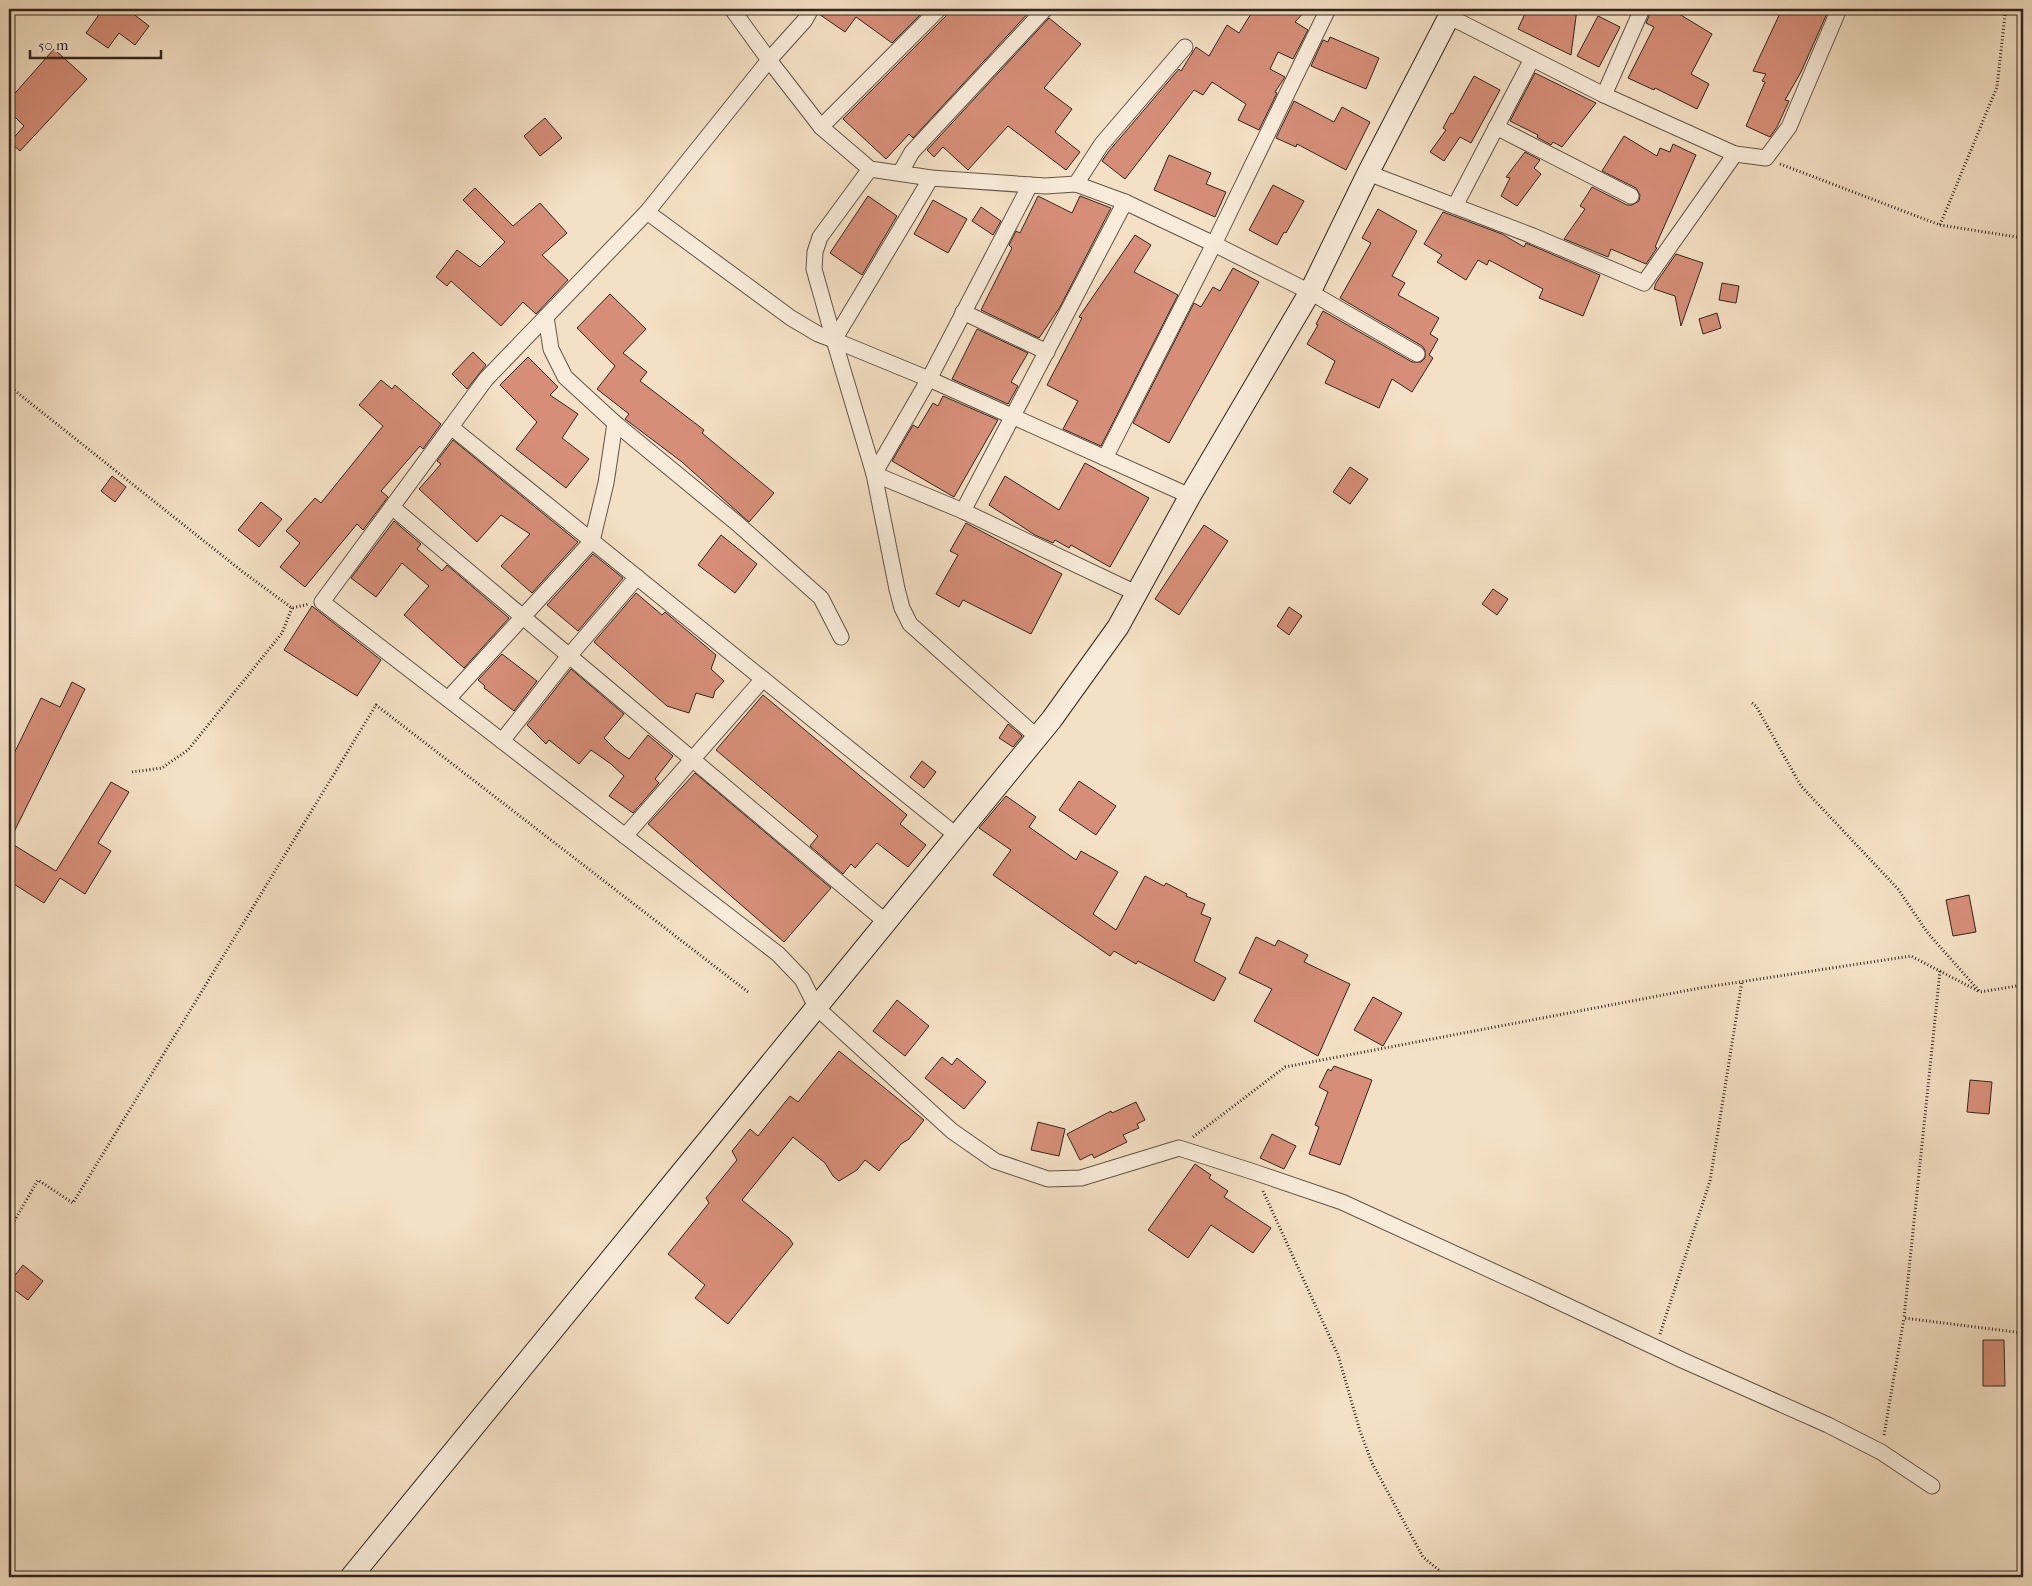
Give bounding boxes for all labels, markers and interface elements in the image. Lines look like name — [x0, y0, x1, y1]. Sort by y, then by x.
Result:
scale bar — [30, 28, 161, 60]
text: 50 m — [38, 36, 69, 54]

